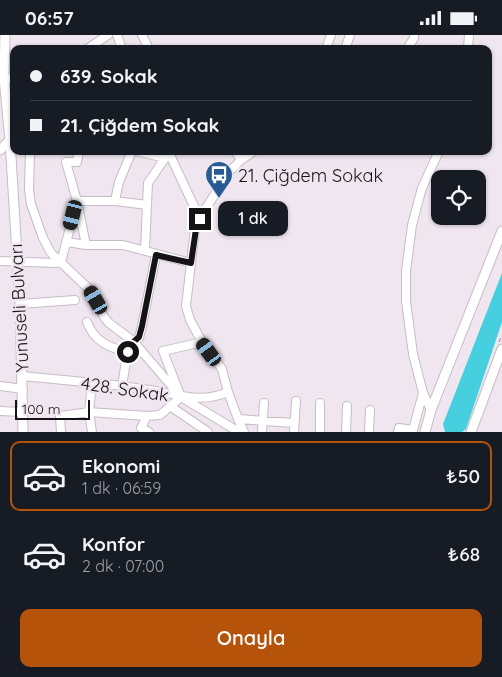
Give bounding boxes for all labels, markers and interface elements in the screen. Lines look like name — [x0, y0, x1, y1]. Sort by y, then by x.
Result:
text: 06:57 — [25, 6, 74, 30]
text: 639. Sokak — [60, 64, 157, 88]
text: 21. Çiğdem Sokak — [60, 113, 219, 137]
bus stop icon: 21. Çiğdem Sokak — [204, 160, 234, 199]
place label: 21. Çiğdem Sokak — [238, 164, 383, 187]
map controls — [431, 170, 486, 225]
button: locate — [431, 170, 486, 225]
car — [62, 199, 83, 231]
callout: 1 dk — [218, 201, 288, 237]
route end — [189, 208, 211, 230]
text: 1 dk — [238, 208, 268, 228]
street label: Yunuseli Bulvarı — [4, 243, 34, 373]
car — [82, 283, 109, 317]
car — [194, 335, 223, 369]
route start — [117, 341, 139, 363]
street label: 428. Sokak — [80, 371, 170, 407]
scale bar — [15, 397, 90, 420]
text: 100 m — [22, 400, 60, 418]
icon: car — [22, 454, 67, 499]
text: Ekonomi — [82, 454, 160, 478]
text: ₺50 — [446, 464, 480, 488]
text: 1 dk · 06:59 — [82, 478, 161, 498]
icon: car — [22, 532, 67, 577]
text: Konfor — [82, 532, 145, 556]
text: ₺68 — [448, 542, 480, 566]
text: 2 dk · 07:00 — [82, 556, 164, 576]
button: Onayla — [20, 609, 482, 667]

